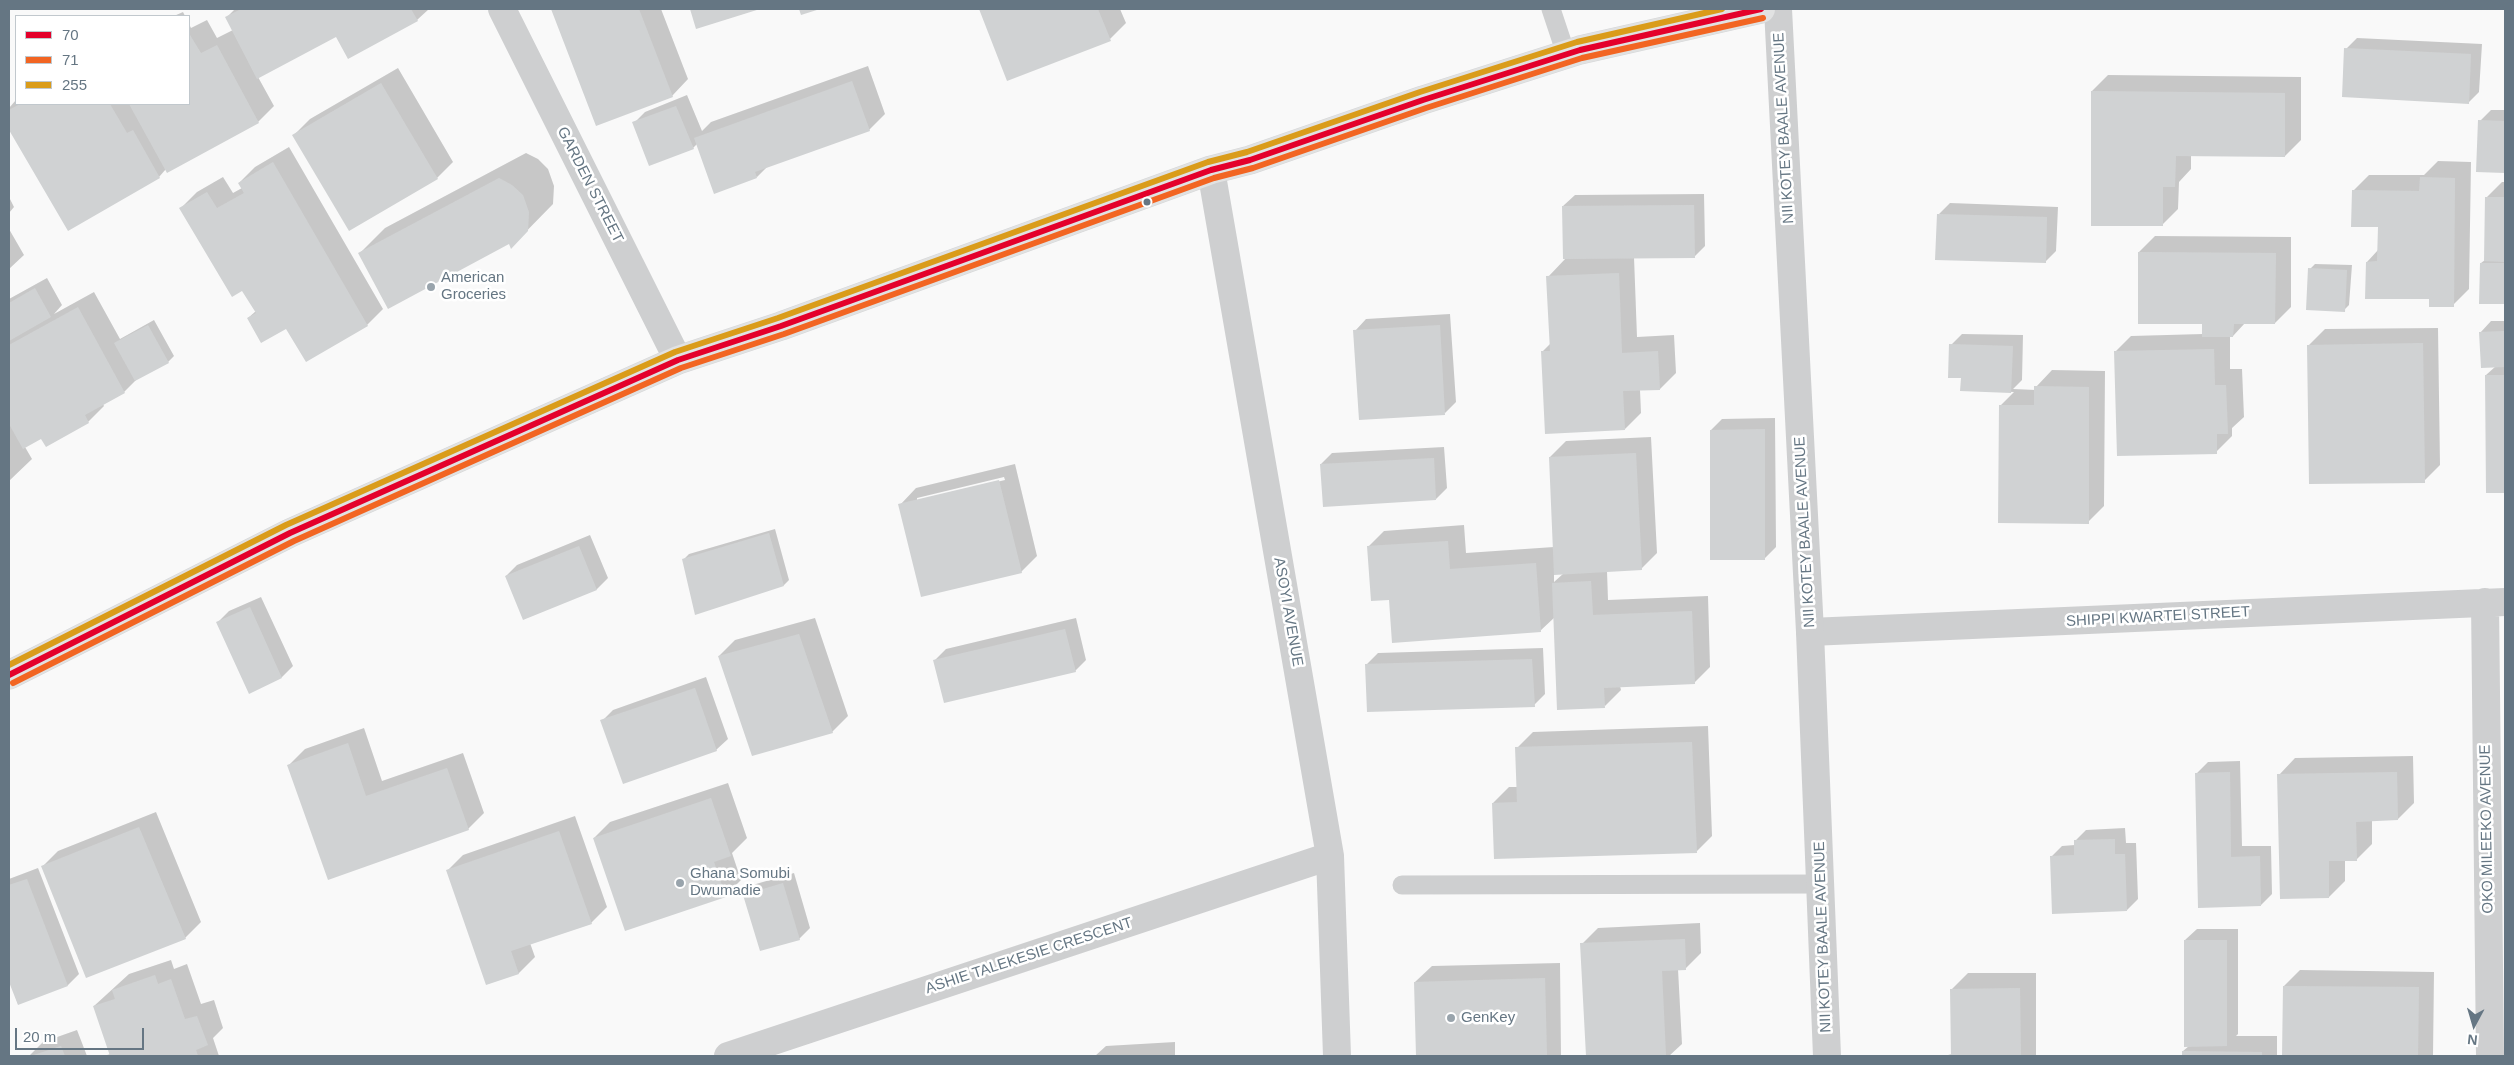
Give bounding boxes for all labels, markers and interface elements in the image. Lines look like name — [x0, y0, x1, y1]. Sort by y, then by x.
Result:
legend — [15, 15, 190, 105]
text: 70 — [62, 26, 79, 43]
street label: NII KOTEY BAALE AVENUE — [1770, 32, 1798, 224]
text: 71 — [62, 51, 79, 68]
text: 255 — [62, 76, 87, 93]
street label: GARDEN STREET — [553, 124, 627, 246]
unlabelled marker — [1142, 197, 1152, 207]
place label: American Groceries — [441, 269, 506, 304]
marker: American Groceries — [425, 281, 437, 293]
street label: NII KOTEY BAALE AVENUE — [1791, 436, 1819, 628]
street label: ASOYI AVENUE — [1270, 556, 1306, 668]
street label: SHIPPI KWARTEI STREET — [2066, 603, 2250, 631]
street label: OKO MILEEKO AVENUE — [2477, 744, 2497, 914]
street label: NII KOTEY BAALE AVENUE — [1811, 841, 1835, 1033]
place label: Ghana Somubi Dwumadie — [690, 865, 790, 900]
marker: Ghana Somubi Dwumadie — [674, 877, 686, 889]
street label: ASHIE TALEKESIE CRESCENT — [923, 914, 1135, 998]
north arrow — [2449, 1000, 2499, 1050]
place label: GenKey — [1461, 1009, 1515, 1027]
marker: GenKey — [1445, 1012, 1457, 1024]
scale bar — [18, 1018, 146, 1050]
text: 20 m — [23, 1028, 56, 1045]
text: N — [2467, 1031, 2478, 1048]

